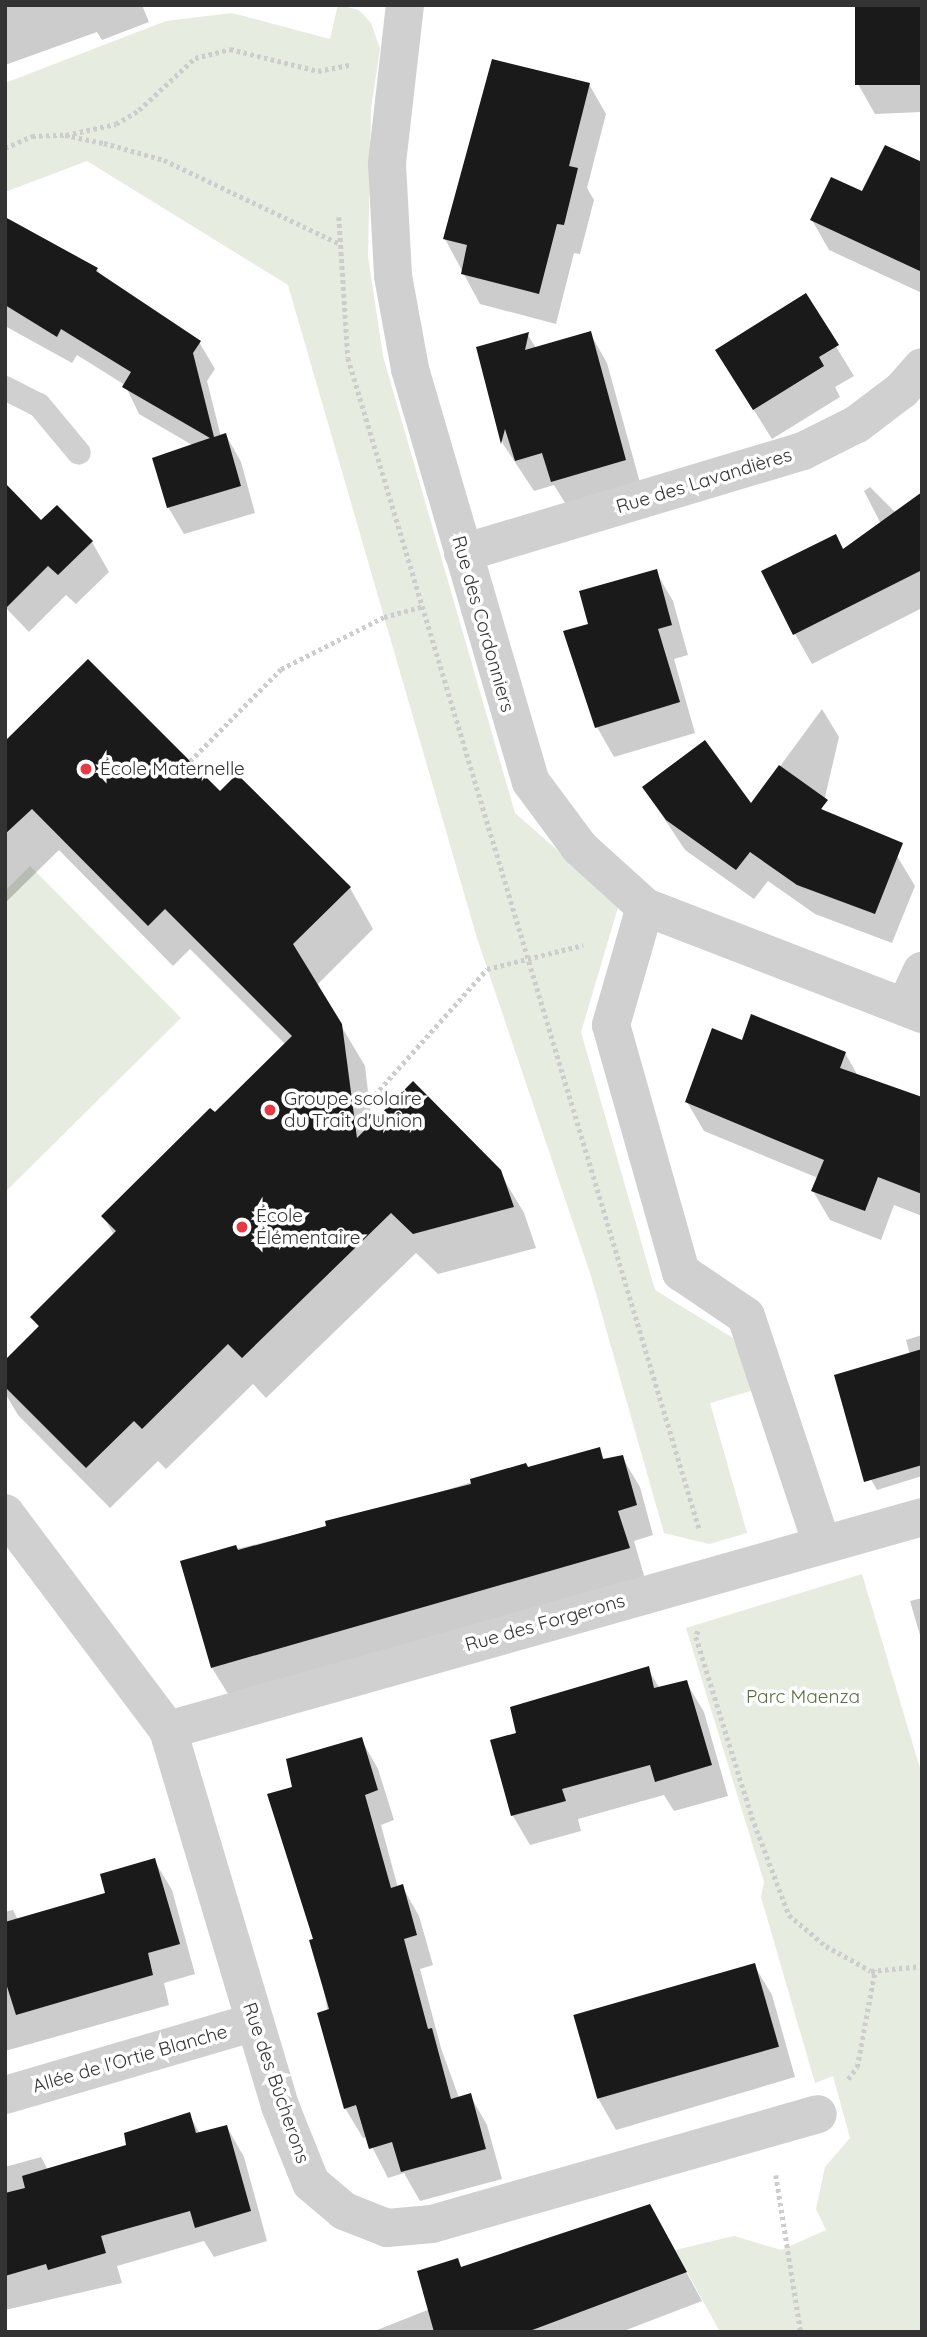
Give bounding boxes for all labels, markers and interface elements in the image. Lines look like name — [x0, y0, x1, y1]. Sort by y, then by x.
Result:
street label: Rue des Lavandières — [613, 443, 795, 519]
street label: Rue des Cordonniers — [447, 533, 519, 715]
place label: École Maternelle — [100, 758, 245, 780]
marker: École Maternelle — [78, 761, 94, 777]
place label: Groupe scolaire du Trait d'Union — [284, 1088, 423, 1132]
marker: Groupe scolaire du Trait d'Union — [262, 1102, 278, 1118]
place label: École Élémentaire — [256, 1205, 360, 1249]
marker: École Élémentaire — [234, 1219, 250, 1235]
street label: Rue des Forgerons — [463, 1589, 627, 1657]
park label: Parc Maenza — [746, 1686, 860, 1708]
street label: Rue des Bûcherons — [238, 2000, 314, 2166]
street label: Allée de l'Ortie Blanche — [30, 2020, 230, 2098]

